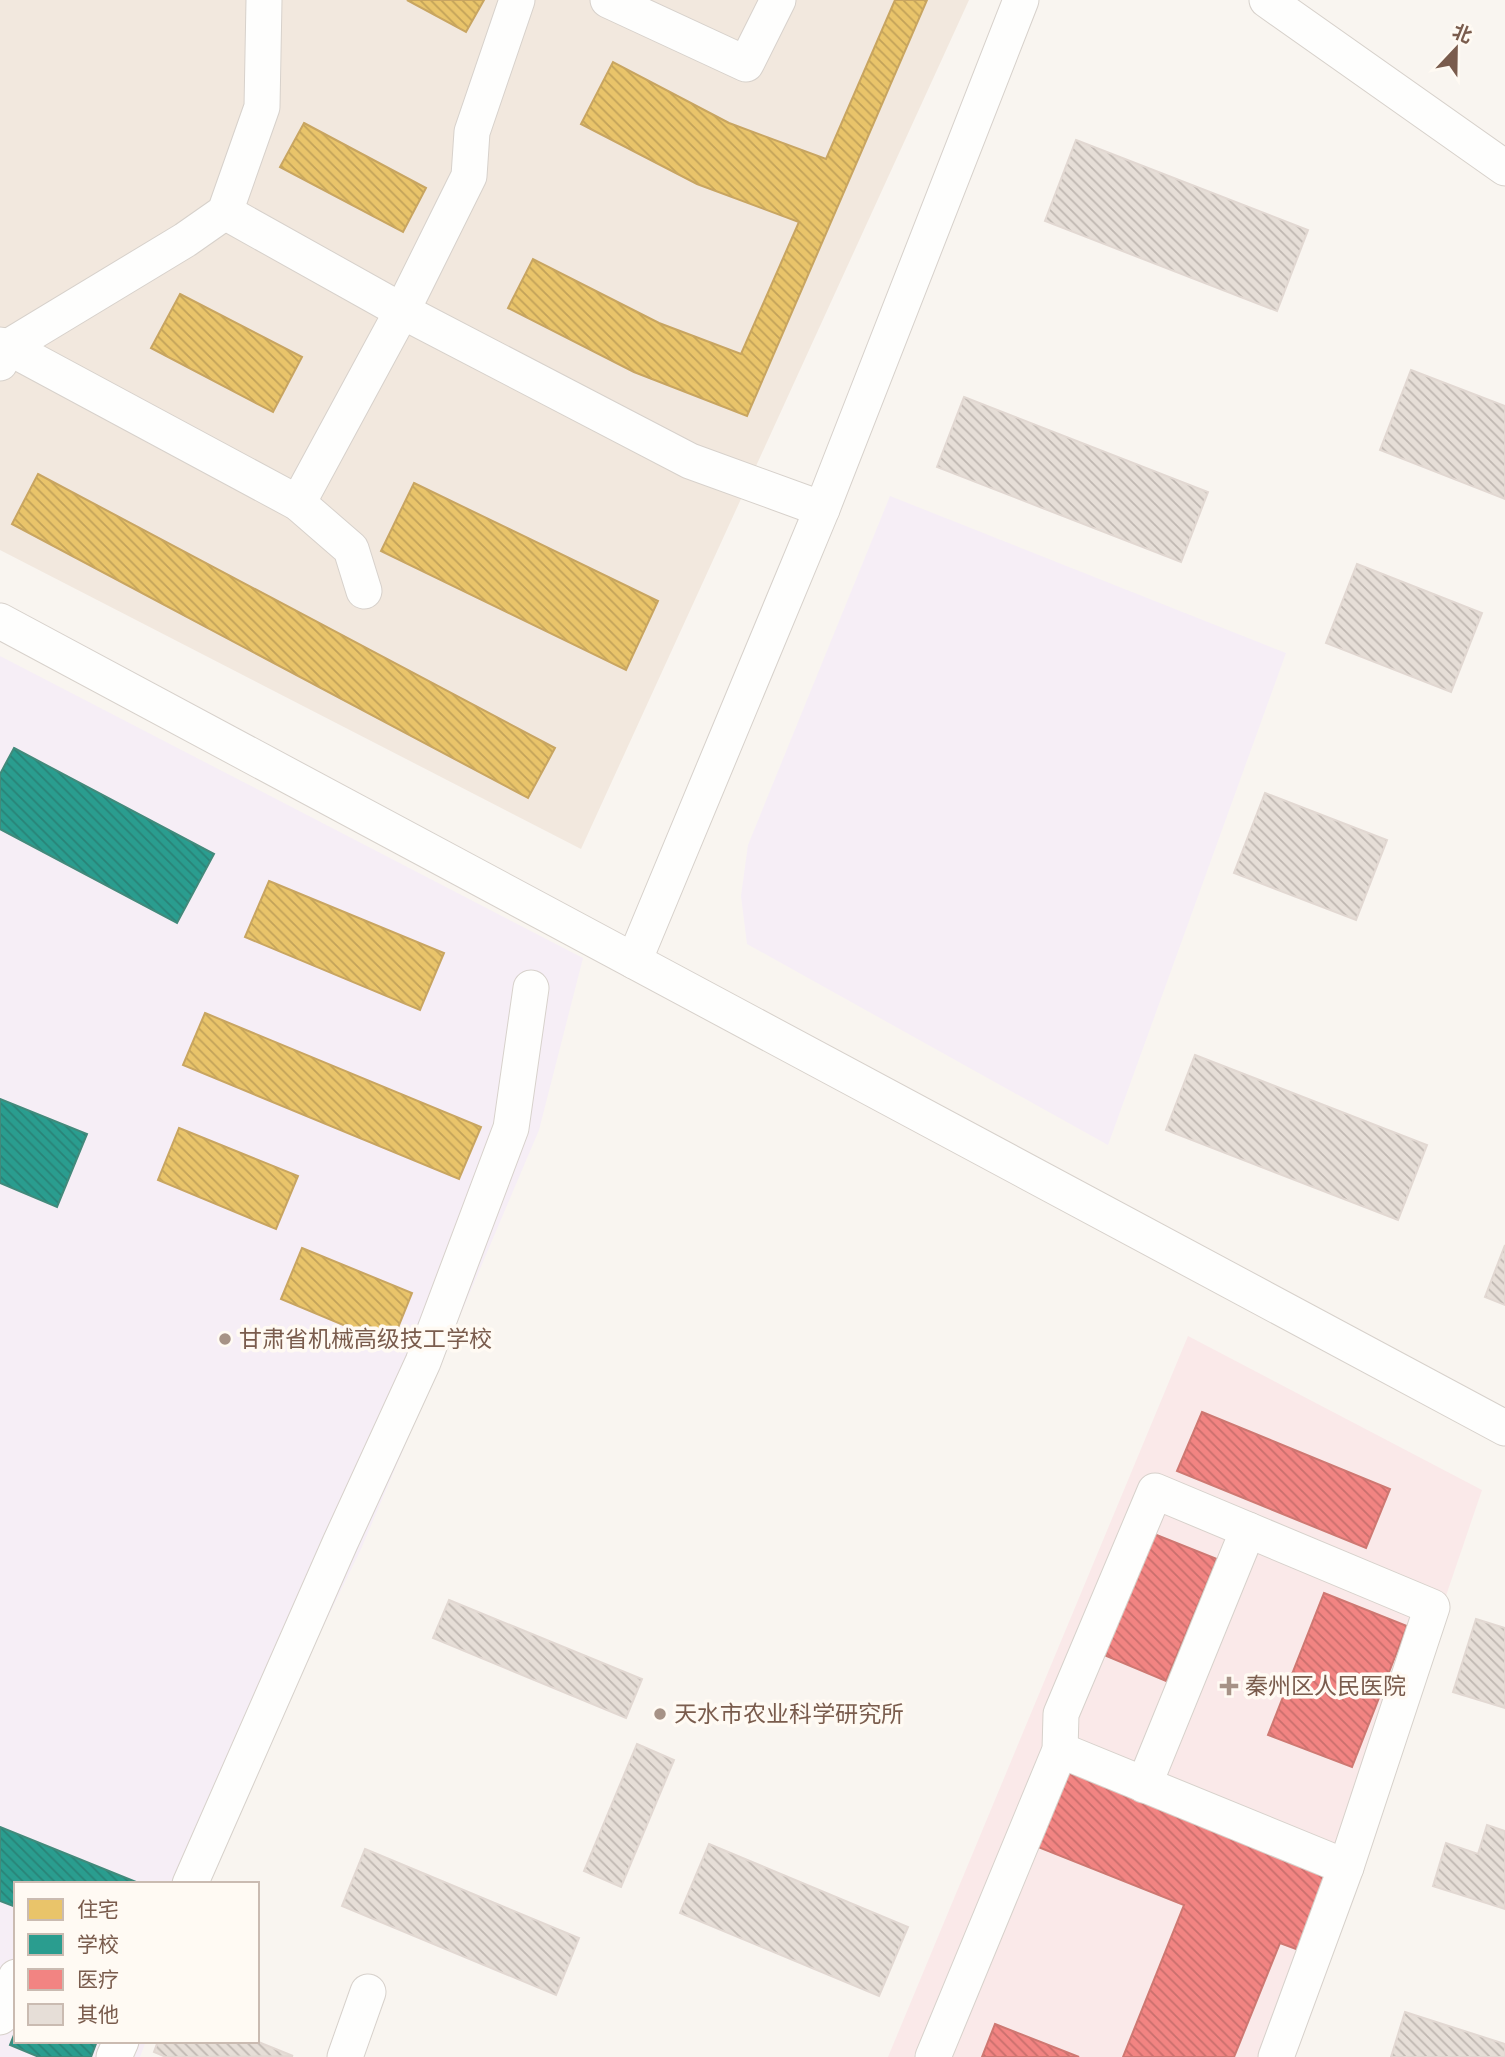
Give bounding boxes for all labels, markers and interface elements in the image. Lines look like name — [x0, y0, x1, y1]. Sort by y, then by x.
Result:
north arrow — [1421, 14, 1491, 84]
text: 北 — [1449, 19, 1475, 48]
place label: 甘肃省机械高级技工学校 — [239, 1325, 492, 1353]
marker: 甘肃省机械高级技工学校 — [217, 1331, 233, 1347]
place label: 秦州区人民医院 — [1245, 1672, 1406, 1700]
marker: 秦州区人民医院 — [1219, 1676, 1239, 1696]
place label: 天水市农业科学研究所 — [674, 1700, 904, 1728]
marker: 天水市农业科学研究所 — [652, 1706, 668, 1722]
legend — [14, 1882, 259, 2043]
text: 住宅 — [77, 1897, 119, 1922]
text: 学校 — [77, 1932, 119, 1957]
text: 医疗 — [77, 1967, 119, 1992]
text: 其他 — [77, 2002, 119, 2027]

